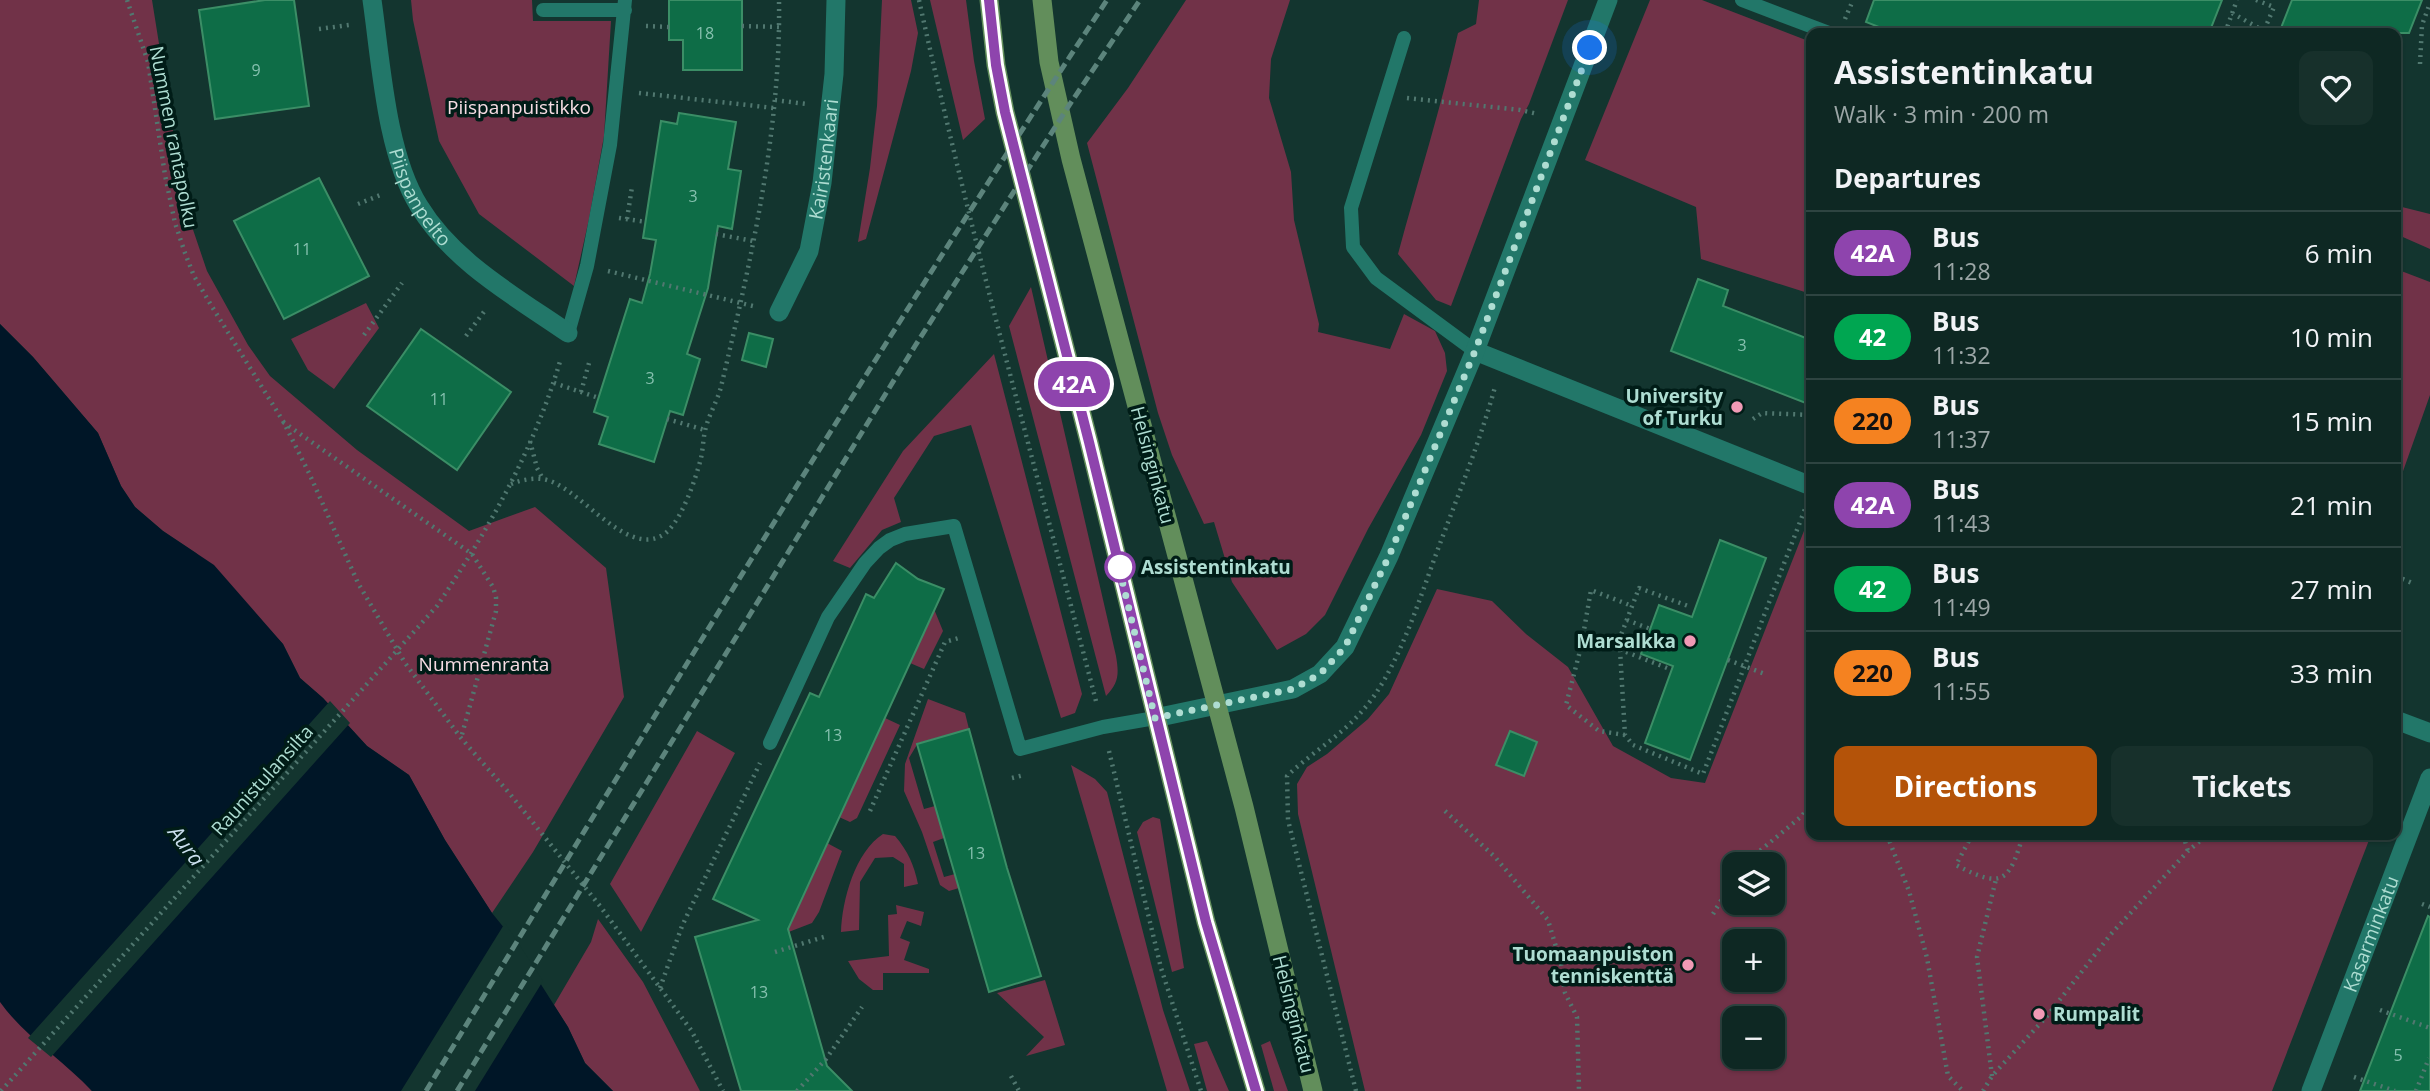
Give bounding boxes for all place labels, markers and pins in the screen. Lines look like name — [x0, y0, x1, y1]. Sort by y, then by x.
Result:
place label: University of Turku — [1625, 383, 1723, 431]
marker: University of Turku — [1729, 399, 1745, 415]
marker: Assistentinkatu — [1105, 552, 1135, 582]
place label: Assistentinkatu — [1141, 554, 1291, 580]
place label: Marsalkka — [1576, 628, 1676, 654]
marker: Marsalkka — [1682, 633, 1698, 649]
place label: Tuomaanpuiston tenniskenttä — [1512, 941, 1674, 989]
marker: Tuomaanpuiston tenniskenttä — [1680, 957, 1696, 973]
place label: Rumpalit — [2053, 1001, 2140, 1027]
marker: Rumpalit — [2031, 1006, 2047, 1022]

